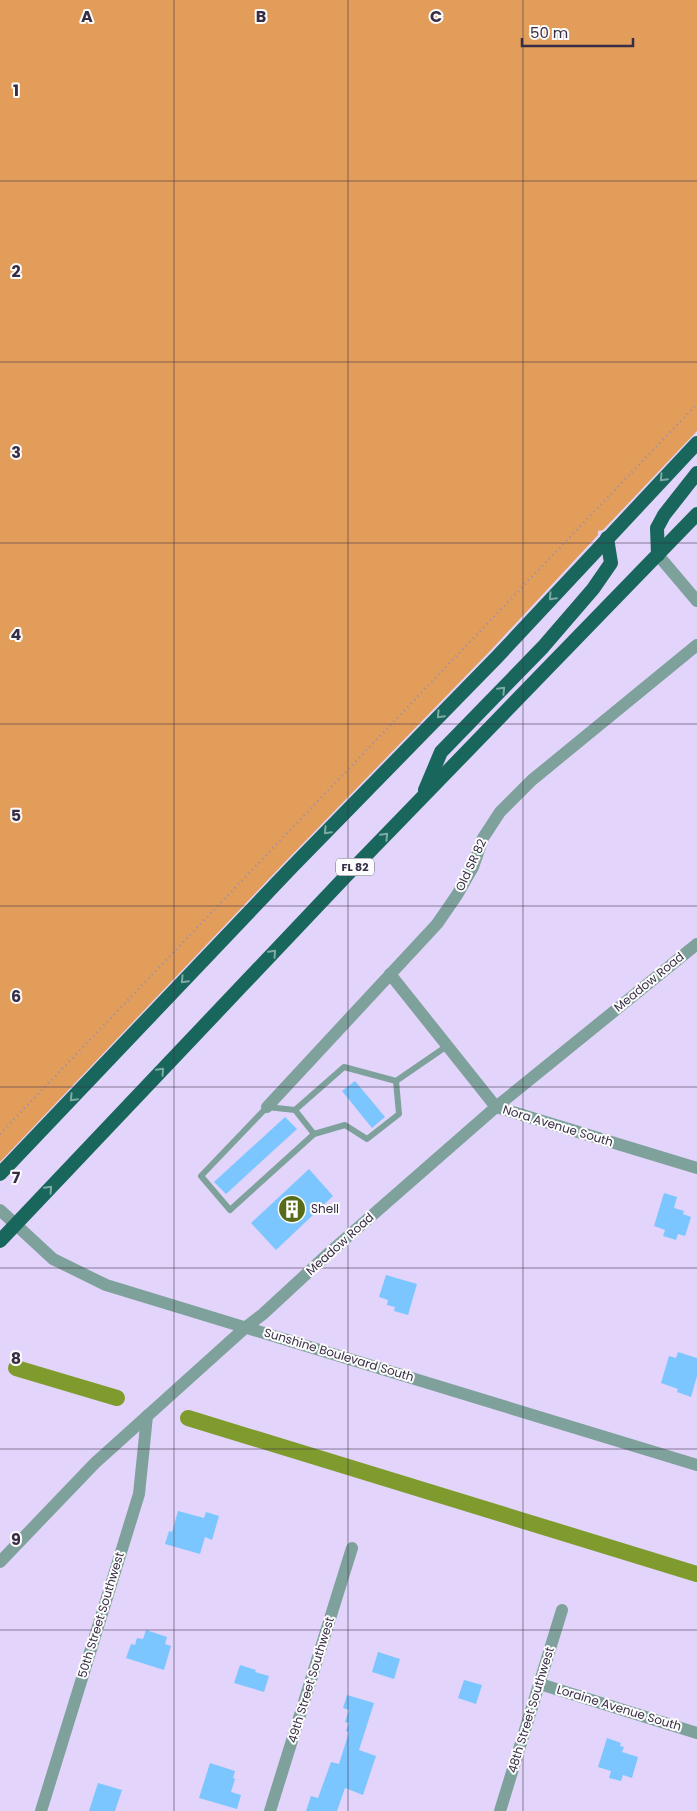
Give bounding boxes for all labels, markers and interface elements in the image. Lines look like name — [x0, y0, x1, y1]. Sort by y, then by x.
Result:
text: A — [81, 5, 93, 28]
text: B — [256, 5, 266, 28]
text: C — [430, 5, 442, 28]
scale bar — [522, 15, 633, 47]
text: 50 m — [530, 22, 568, 43]
text: 1 — [13, 79, 19, 102]
text: 2 — [11, 260, 21, 283]
text: 3 — [11, 441, 21, 464]
one-way arrow — [660, 472, 669, 481]
one-way arrow — [549, 591, 558, 600]
text: 4 — [11, 623, 22, 646]
one-way arrow — [496, 687, 505, 696]
one-way arrow — [437, 709, 446, 718]
text: 5 — [11, 804, 21, 827]
one-way arrow — [324, 825, 333, 834]
one-way arrow — [379, 833, 388, 842]
street label: Old SR 82 — [451, 836, 490, 894]
road number: FL 82 — [336, 859, 374, 876]
street label: Meadow Road — [610, 948, 687, 1015]
one-way arrow — [267, 950, 276, 959]
one-way arrow — [181, 974, 190, 983]
text: 6 — [11, 985, 21, 1008]
one-way arrow — [155, 1068, 164, 1077]
one-way arrow — [70, 1092, 79, 1101]
street label: Nora Avenue South — [501, 1101, 615, 1150]
text: 7 — [12, 1166, 21, 1189]
one-way arrow — [43, 1186, 52, 1195]
building icon: Shell — [277, 1194, 307, 1224]
place label: Shell — [311, 1200, 339, 1217]
street label: Meadow Road — [302, 1209, 377, 1279]
street label: Sunshine Boulevard South — [262, 1324, 416, 1385]
text: 8 — [11, 1347, 21, 1370]
text: 9 — [11, 1528, 21, 1551]
street label: 50th Street Southwest — [73, 1550, 128, 1680]
street label: 49th Street Southwest — [283, 1615, 338, 1745]
street label: 48th Street Southwest — [503, 1645, 558, 1775]
street label: Loraine Avenue South — [555, 1680, 684, 1735]

